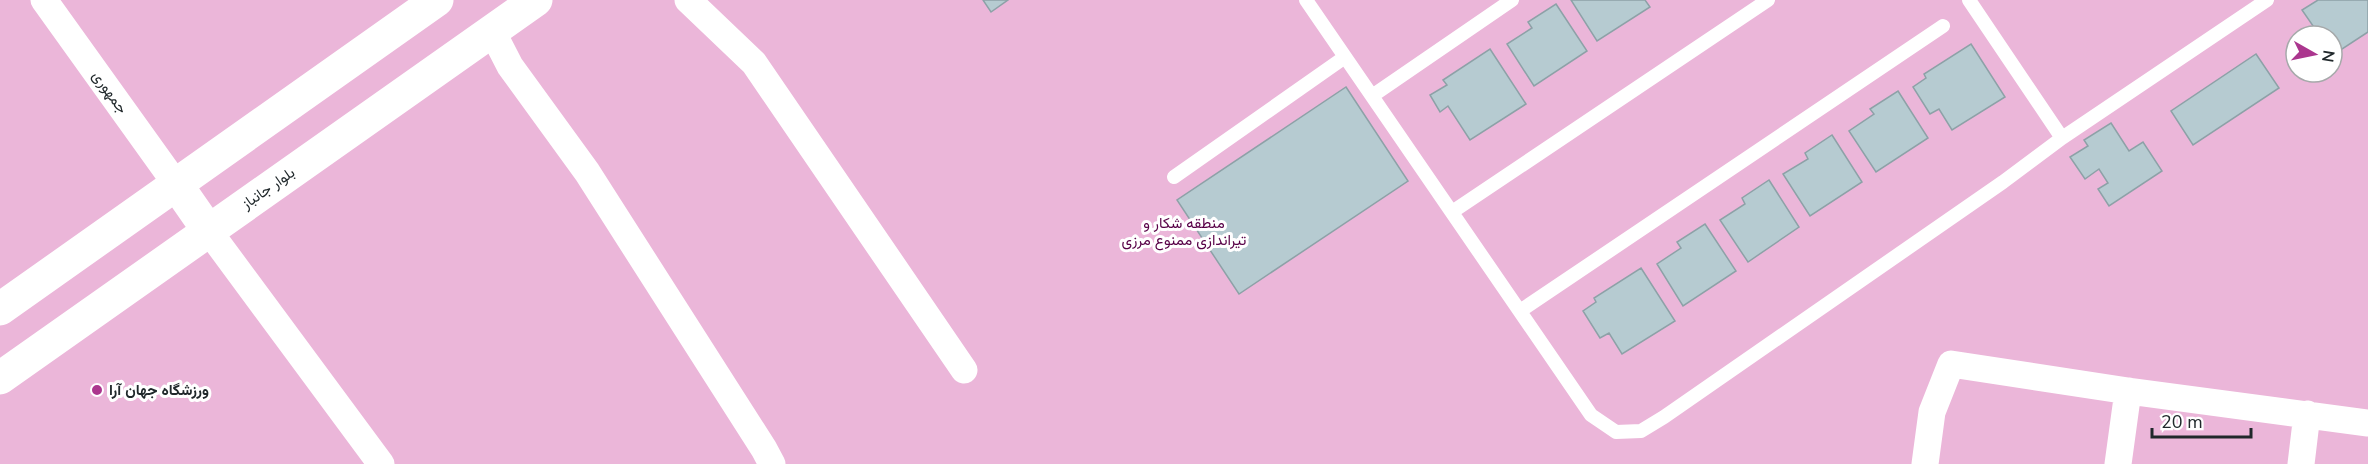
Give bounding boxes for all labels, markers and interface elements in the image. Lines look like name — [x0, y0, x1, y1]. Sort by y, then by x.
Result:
north arrow — [2284, 24, 2344, 84]
text: N — [2316, 49, 2340, 64]
street label: جمهوری — [88, 66, 132, 118]
street label: بلوار جانباز — [237, 162, 299, 214]
park label: منطقه شکار و تیراندازی ممنوع مرزی — [1122, 213, 1247, 251]
place label: ورزشگاه جهان آرا — [109, 380, 209, 400]
marker: ورزشگاه جهان آرا — [90, 383, 104, 397]
scale bar — [2152, 401, 2251, 439]
text: 20 m — [2161, 410, 2203, 434]

